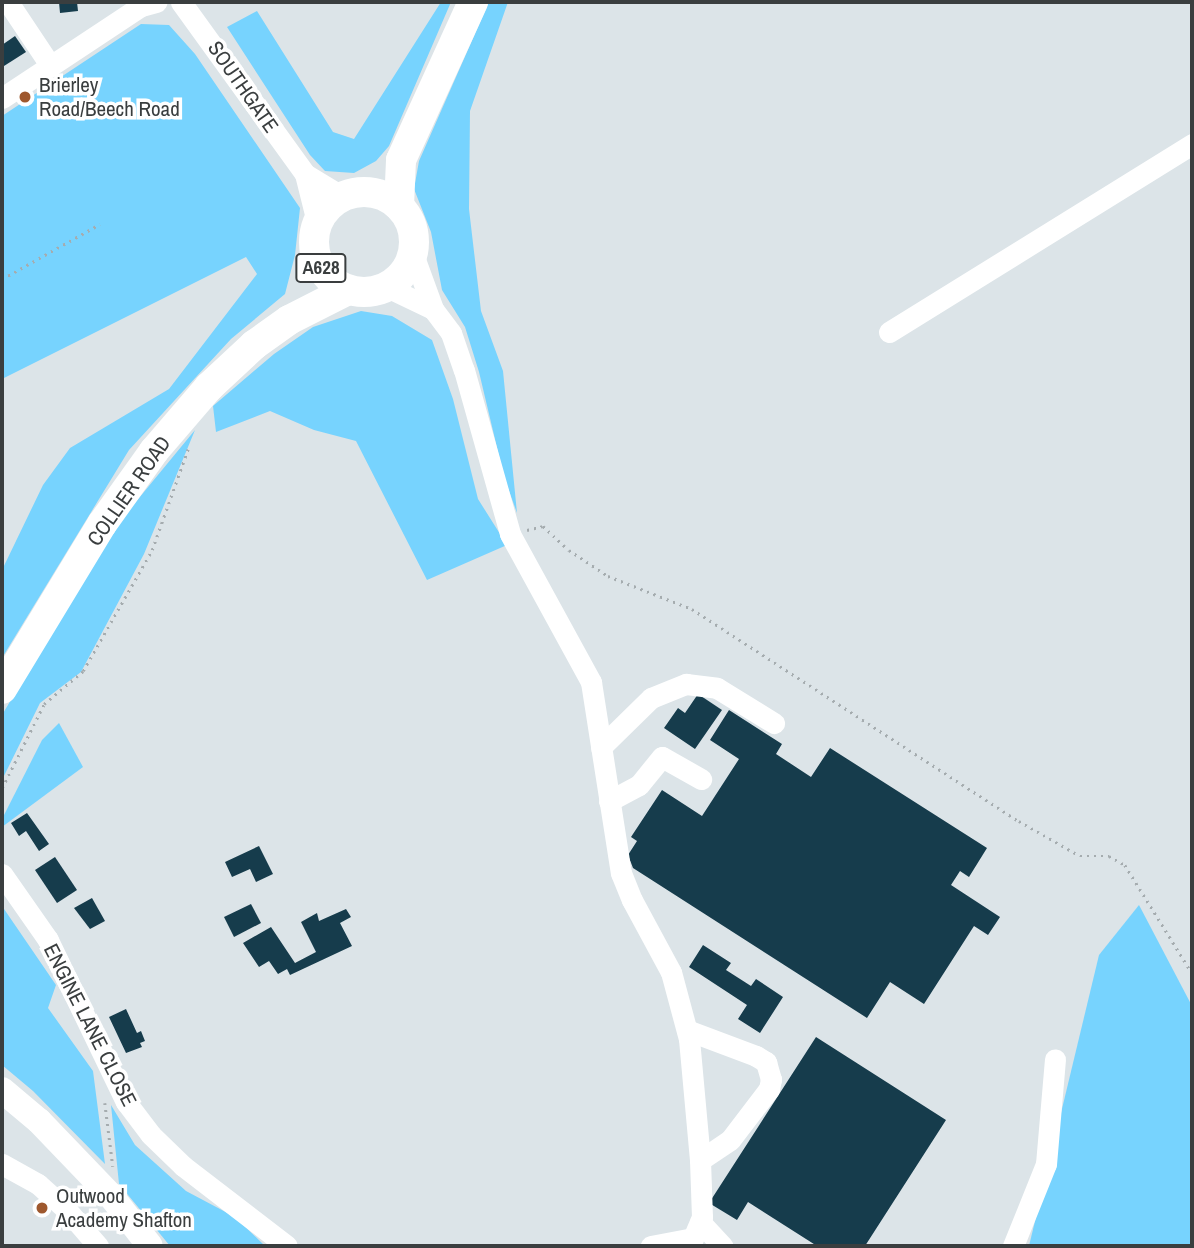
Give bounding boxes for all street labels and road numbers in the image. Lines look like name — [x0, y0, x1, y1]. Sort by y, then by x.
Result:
street label: SOUTHGATE — [202, 36, 284, 138]
road number: A628 — [295, 252, 347, 284]
street label: COLLIER ROAD — [82, 431, 176, 551]
street label: ENGINE LANE CLOSE — [38, 940, 142, 1110]

